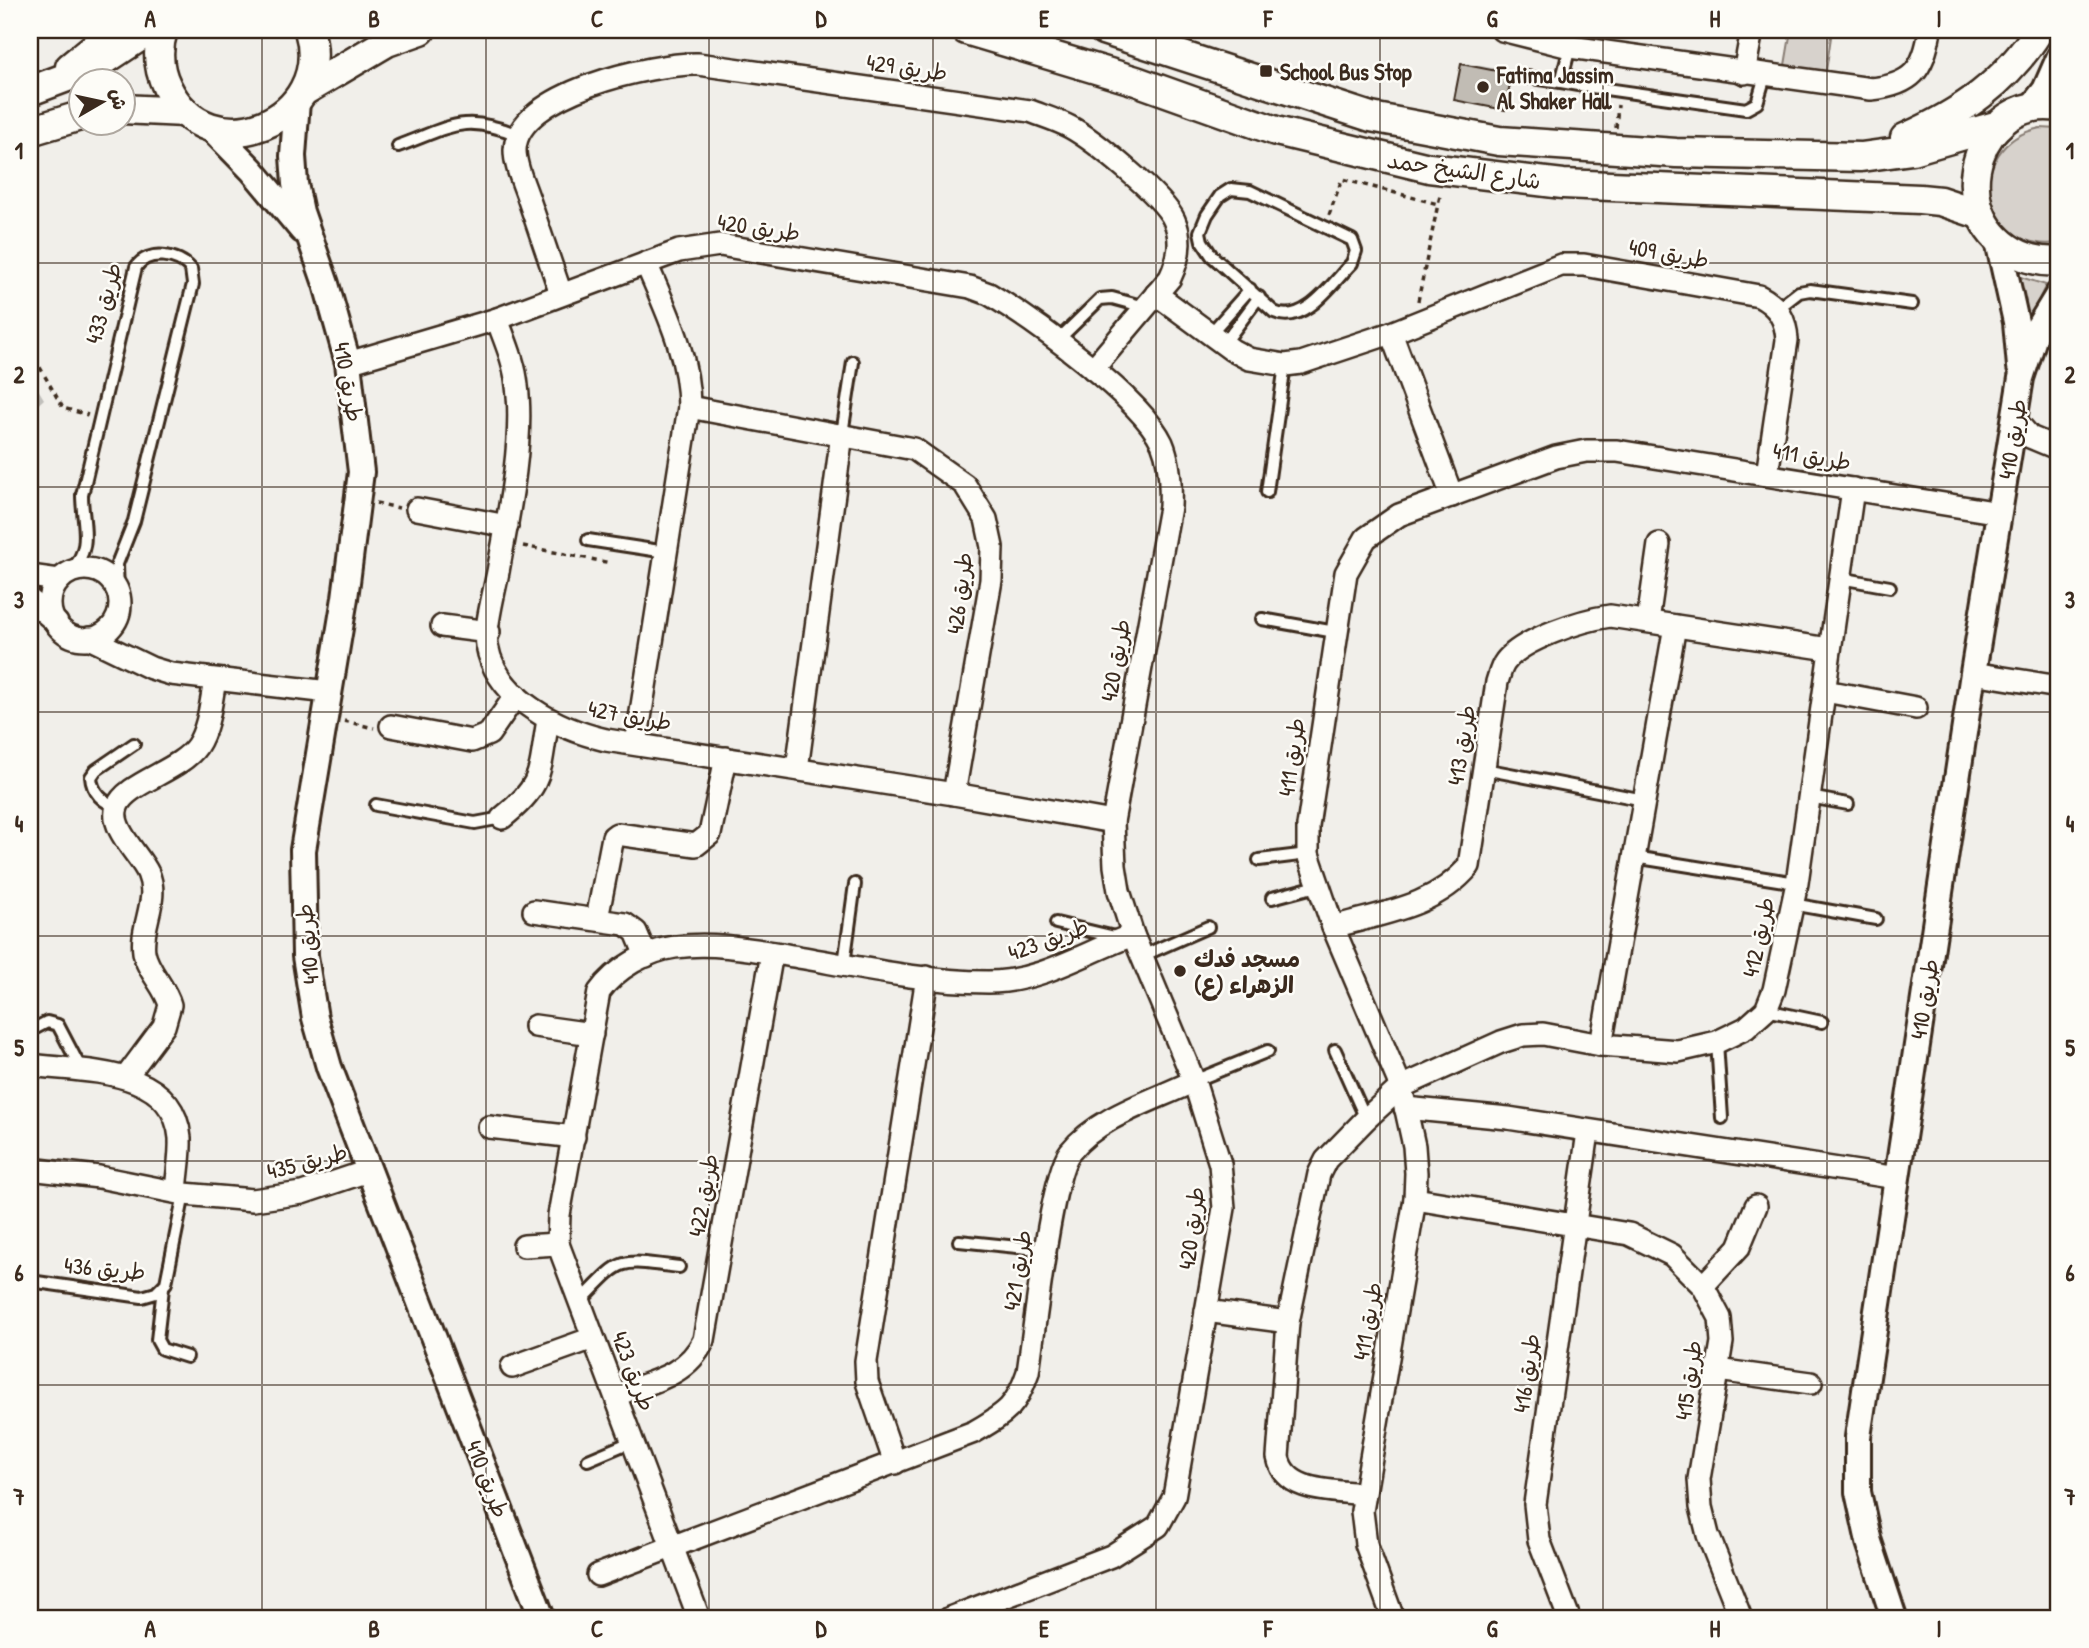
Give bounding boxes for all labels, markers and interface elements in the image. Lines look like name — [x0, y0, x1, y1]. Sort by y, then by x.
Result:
text: A — [144, 3, 156, 34]
text: B — [368, 3, 380, 34]
text: C — [591, 3, 603, 34]
text: D — [816, 3, 828, 34]
text: E — [1039, 3, 1050, 34]
text: F — [1263, 3, 1274, 34]
text: G — [1486, 3, 1498, 34]
text: H — [1710, 3, 1721, 34]
text: I — [1936, 3, 1942, 34]
street label: طريق 429 — [865, 46, 949, 88]
place label: School Bus Stop — [1280, 56, 1412, 88]
place label: Fatima Jassim Al Shaker Hall — [1496, 59, 1614, 116]
marker: School Bus Stop — [1258, 63, 1274, 79]
north arrow — [66, 66, 136, 136]
marker: Fatima Jassim Al Shaker Hall — [1475, 79, 1491, 95]
text: ش — [104, 87, 133, 112]
text: 1 — [15, 135, 23, 166]
text: 1 — [2066, 135, 2074, 166]
street label: شارع الشيخ حمد — [1385, 144, 1543, 197]
street label: طريق 420 — [716, 206, 802, 248]
street label: طريق 409 — [1626, 231, 1712, 275]
street label: طريق 433 — [77, 259, 129, 347]
street label: طريق 410 — [327, 339, 371, 425]
text: 2 — [14, 359, 25, 390]
text: 2 — [2065, 359, 2076, 390]
street label: طريق 410 — [1990, 397, 2034, 481]
street label: طريق 411 — [1771, 435, 1853, 477]
street label: طريق 426 — [939, 550, 979, 636]
text: 3 — [14, 584, 24, 615]
text: 3 — [2065, 584, 2075, 615]
street label: طريق 420 — [1093, 616, 1137, 704]
street label: طريق 427 — [586, 692, 674, 738]
street label: طريق 413 — [1439, 703, 1483, 787]
street label: طريق 411 — [1270, 716, 1312, 798]
text: 4 — [15, 808, 24, 839]
text: 4 — [2066, 808, 2075, 839]
street label: طريق 412 — [1734, 894, 1782, 980]
street label: طريق 410 — [288, 902, 326, 986]
street label: طريق 423 — [1004, 910, 1092, 968]
place label: مسجد فدك الزهراء (ع) — [1194, 943, 1300, 1001]
street label: طريق 410 — [1902, 957, 1946, 1041]
marker: مسجد فدك الزهراء (ع) — [1172, 963, 1188, 979]
text: 5 — [14, 1032, 24, 1063]
text: 5 — [2065, 1032, 2075, 1063]
street label: طريق 435 — [263, 1135, 351, 1187]
street label: طريق 422 — [680, 1151, 726, 1239]
street label: طريق 420 — [1171, 1185, 1211, 1271]
street label: طريق 421 — [995, 1227, 1039, 1313]
street label: طريق 436 — [63, 1249, 147, 1287]
text: 6 — [14, 1257, 24, 1288]
text: 6 — [2065, 1257, 2075, 1288]
street label: طريق 411 — [1345, 1279, 1389, 1363]
street label: طريق 423 — [605, 1327, 663, 1415]
street label: طريق 416 — [1505, 1331, 1547, 1415]
street label: طريق 415 — [1667, 1338, 1709, 1422]
street label: طريق 410 — [459, 1436, 517, 1522]
text: 7 — [12, 1481, 25, 1512]
text: 7 — [2063, 1481, 2076, 1512]
text: A — [144, 1613, 156, 1644]
text: B — [368, 1613, 380, 1644]
text: C — [591, 1613, 603, 1644]
text: D — [816, 1613, 828, 1644]
text: E — [1039, 1613, 1050, 1644]
text: F — [1263, 1613, 1274, 1644]
text: G — [1486, 1613, 1498, 1644]
text: H — [1710, 1613, 1721, 1644]
text: I — [1936, 1613, 1942, 1644]

